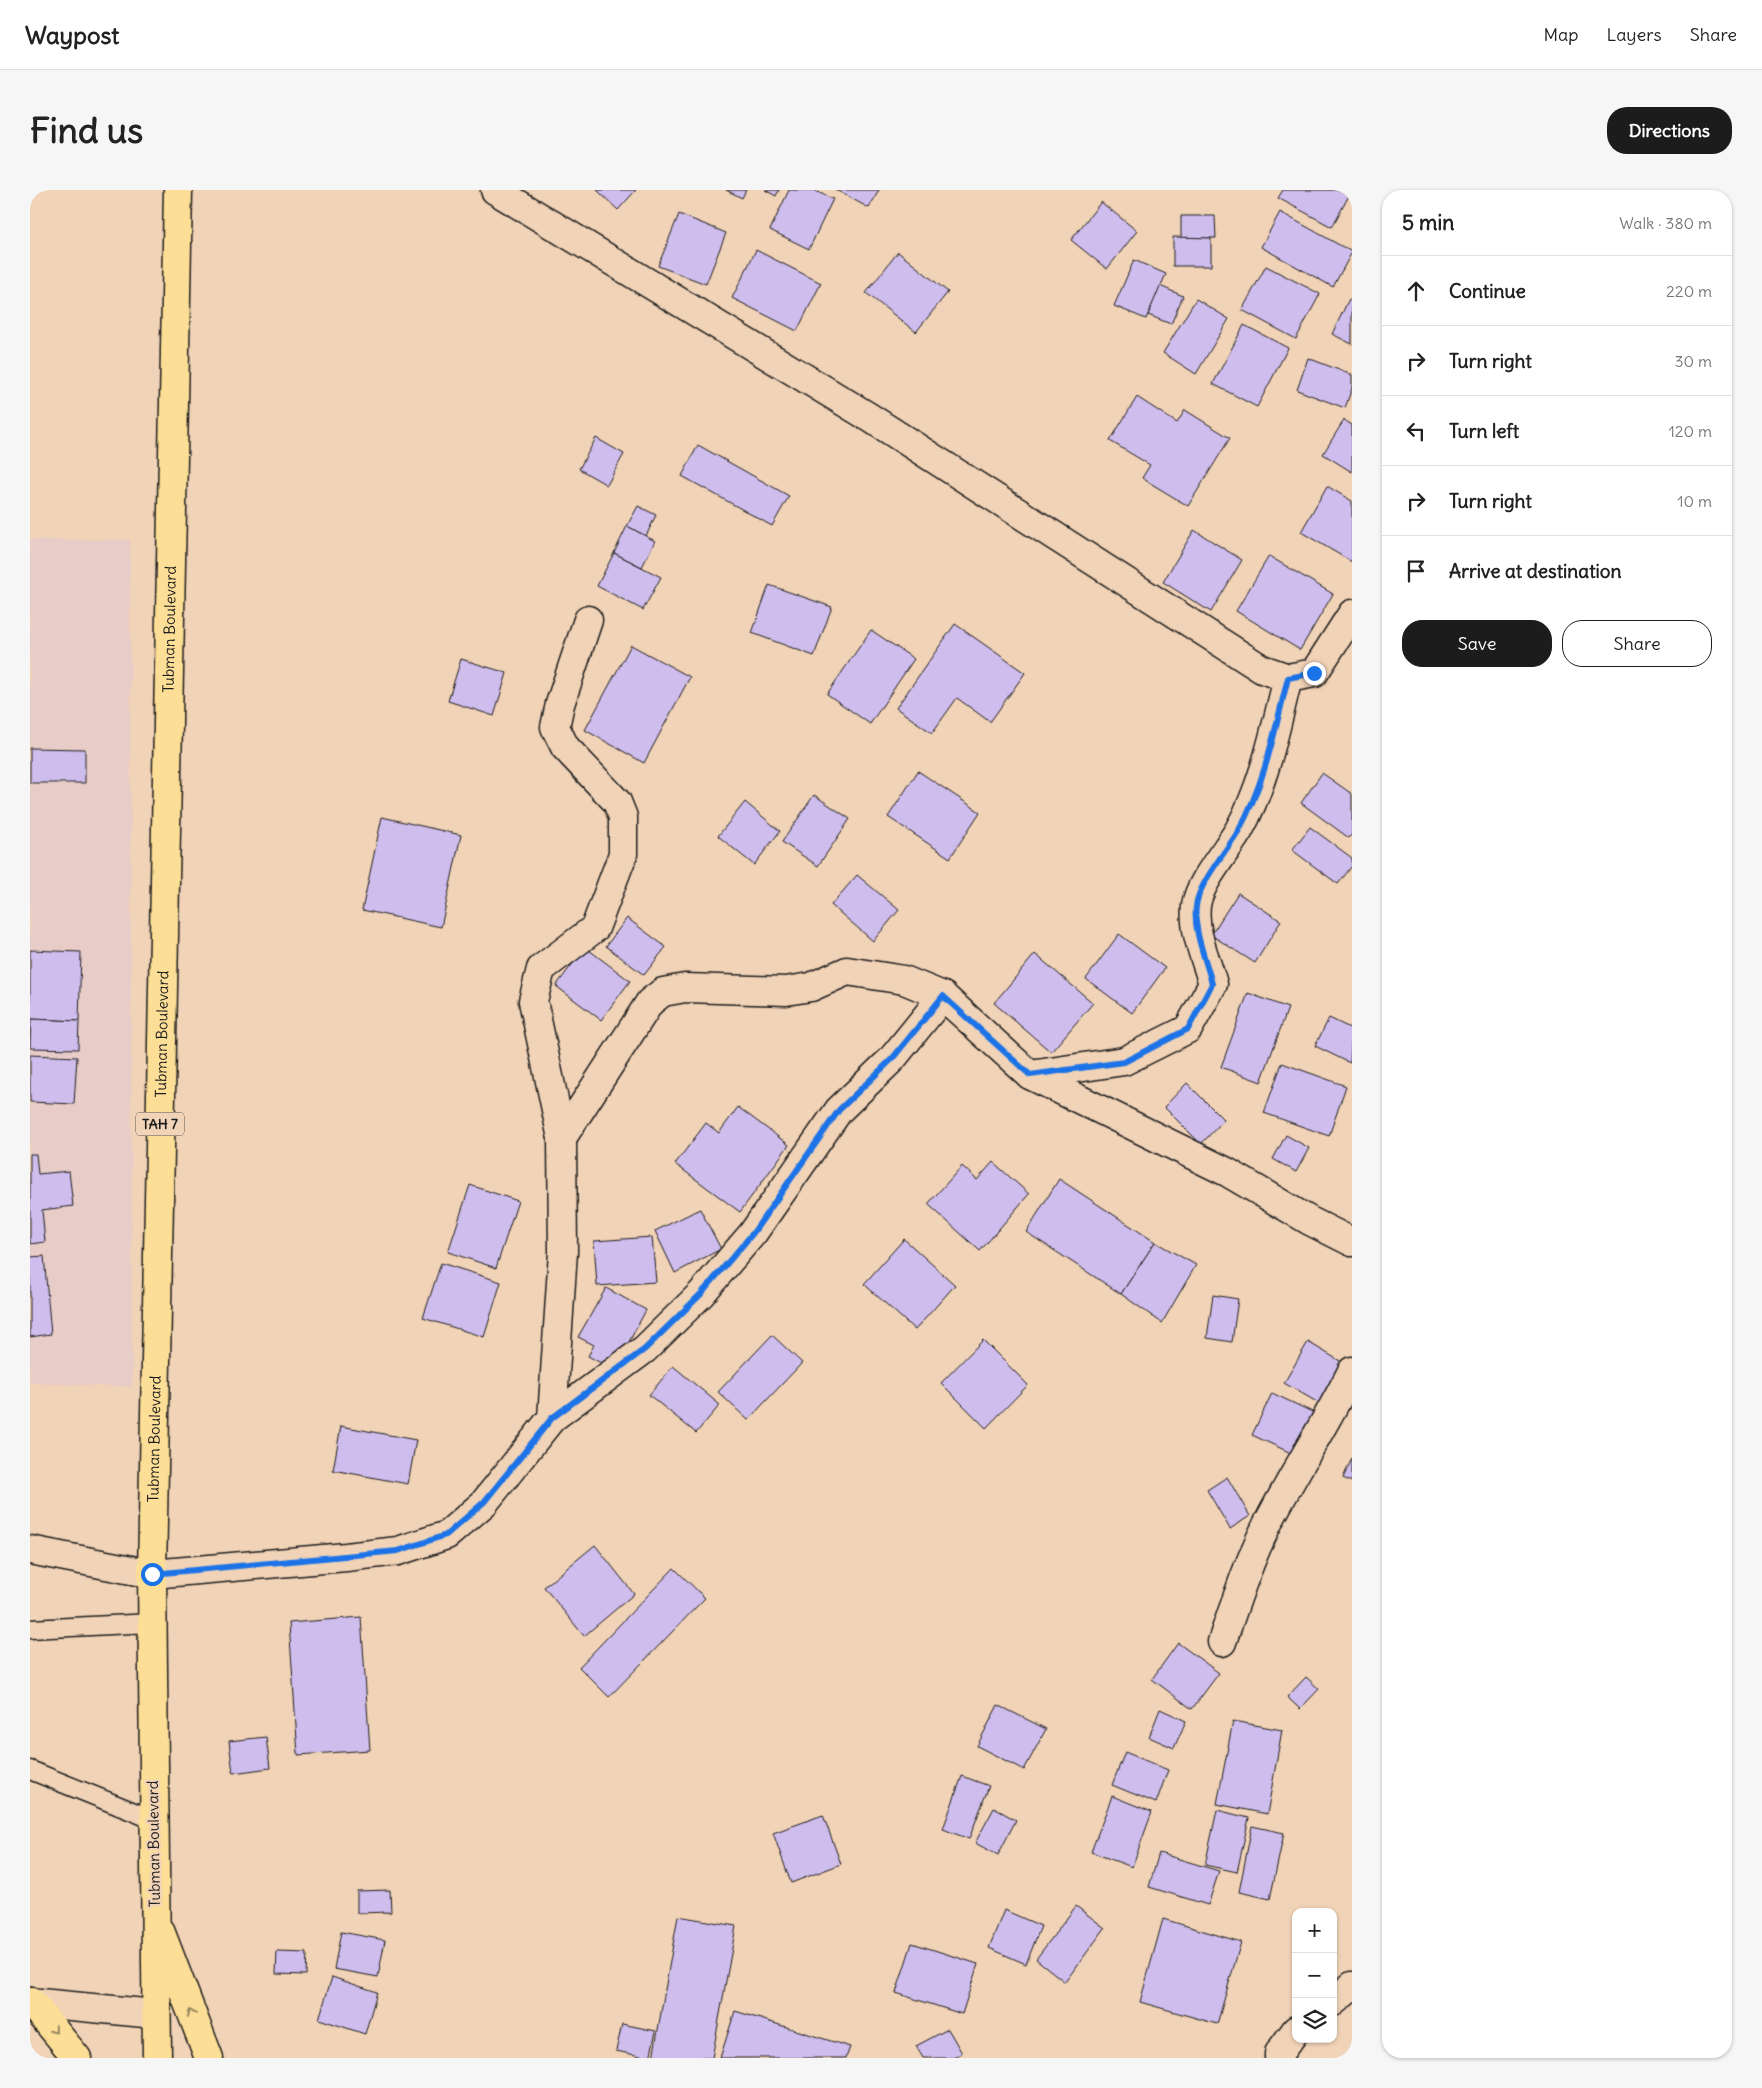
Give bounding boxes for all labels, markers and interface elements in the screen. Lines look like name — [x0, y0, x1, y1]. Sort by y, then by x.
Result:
text: Waypost — [25, 20, 119, 50]
text: Map — [1543, 23, 1578, 46]
text: Layers — [1606, 23, 1662, 46]
text: Share — [1690, 23, 1737, 46]
button: Directions — [1607, 107, 1732, 154]
text: Find us — [30, 108, 143, 152]
text: 5 min — [1402, 209, 1454, 236]
text: Walk · 380 m — [1619, 213, 1712, 233]
icon: ahead — [1402, 277, 1430, 305]
text: Continue — [1449, 279, 1526, 303]
text: 220 m — [1666, 281, 1712, 301]
icon: right — [1402, 347, 1430, 375]
text: Turn right — [1449, 349, 1532, 373]
text: 30 m — [1675, 351, 1712, 371]
icon: left — [1402, 417, 1430, 445]
text: Turn left — [1449, 419, 1519, 443]
text: 120 m — [1669, 421, 1712, 441]
icon: right — [1402, 487, 1430, 515]
text: Turn right — [1449, 489, 1532, 513]
text: 10 m — [1677, 491, 1712, 511]
icon: arrive — [1402, 557, 1430, 585]
text: Arrive at destination — [1449, 559, 1622, 583]
street label: Tubman Boulevard — [159, 565, 180, 693]
button: Save — [1402, 620, 1552, 667]
button: Share — [1562, 620, 1712, 667]
route end — [1303, 662, 1326, 685]
street label: Tubman Boulevard — [151, 970, 172, 1098]
road number: TAH 7 — [136, 1112, 184, 1136]
street label: Tubman Boulevard — [143, 1375, 165, 1503]
route start — [141, 1563, 164, 1586]
street label: Tubman Boulevard — [143, 1780, 164, 1908]
map controls — [1292, 1908, 1337, 2043]
button: + — [1292, 1908, 1337, 1953]
button: − — [1292, 1953, 1337, 1998]
button: layers — [1292, 1998, 1337, 2043]
one-way arrow — [186, 2009, 197, 2018]
one-way arrow — [49, 2024, 57, 2033]

